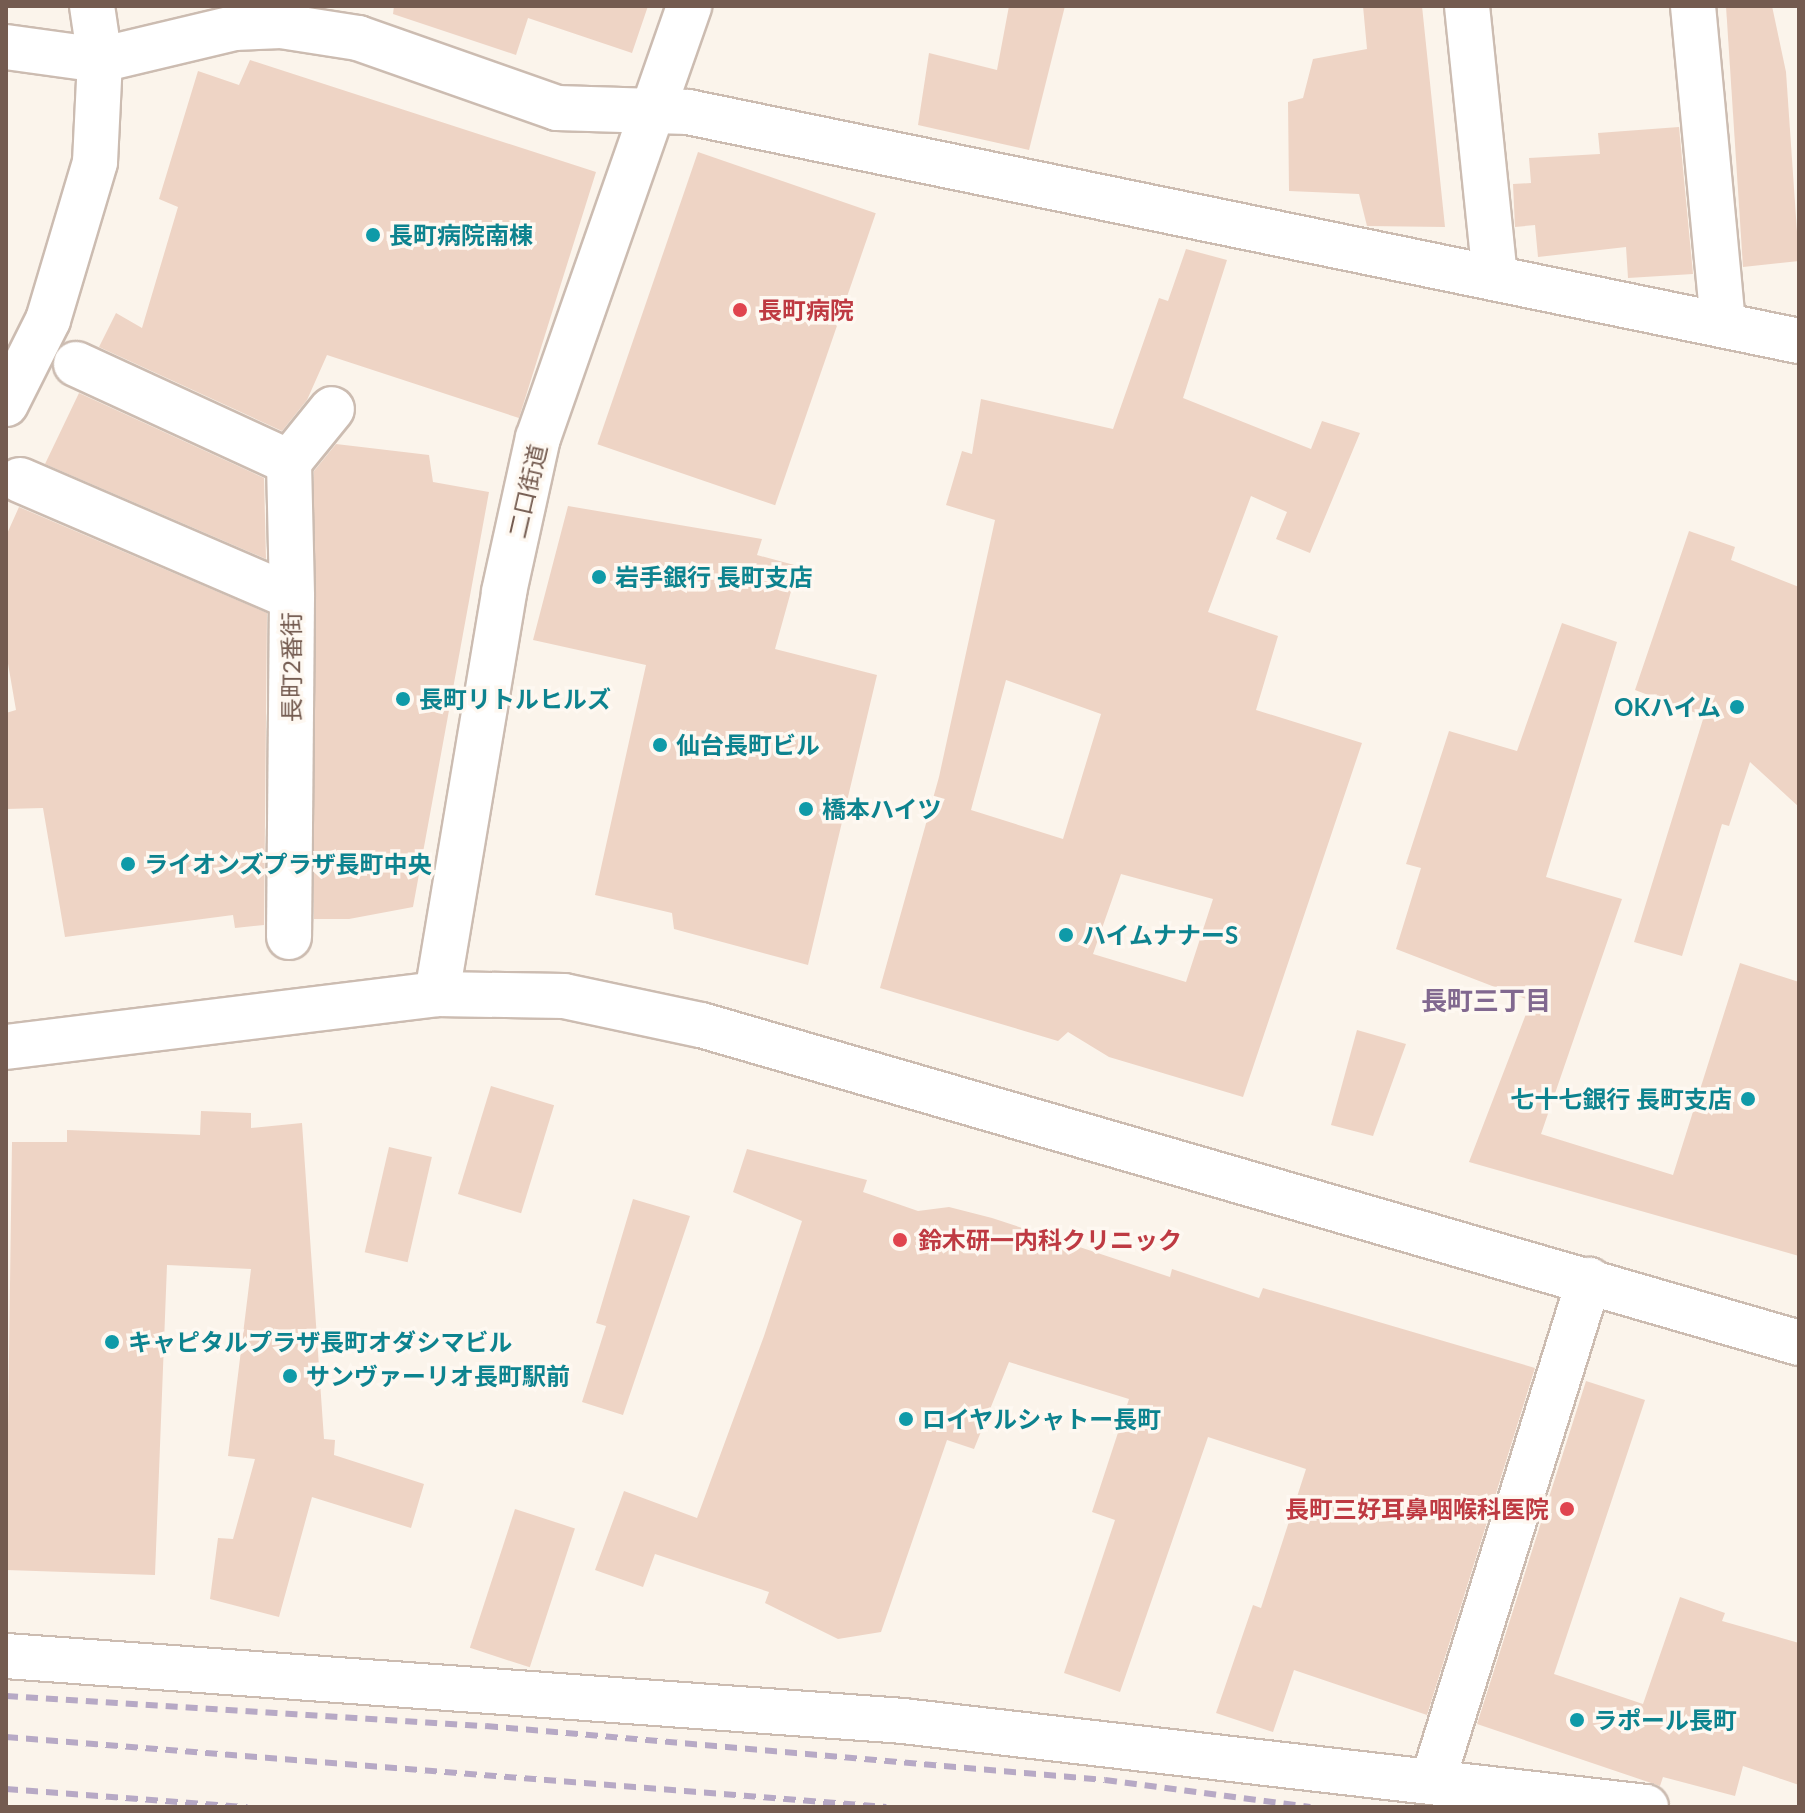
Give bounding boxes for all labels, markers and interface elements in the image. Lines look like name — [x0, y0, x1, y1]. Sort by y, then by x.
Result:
place label: 長町病院南棟 — [389, 221, 533, 249]
marker: 長町病院南棟 — [364, 226, 382, 244]
place label: 長町病院 — [758, 296, 854, 324]
marker: 長町病院 — [729, 299, 751, 321]
street label: 二口街道 — [502, 441, 552, 541]
place label: 岩手銀行 長町支店 — [615, 563, 813, 591]
marker: 岩手銀行 長町支店 — [590, 568, 608, 586]
street label: 長町2番街 — [277, 612, 305, 722]
place label: 長町リトルヒルズ — [419, 685, 611, 713]
marker: 長町リトルヒルズ — [394, 690, 412, 708]
place label: OKハイム — [1613, 693, 1721, 721]
marker: OKハイム — [1728, 698, 1746, 716]
place label: 仙台長町ビル — [676, 731, 820, 759]
marker: 仙台長町ビル — [651, 736, 669, 754]
place label: 橋本ハイツ — [822, 795, 942, 823]
marker: 橋本ハイツ — [797, 800, 815, 818]
place label: ライオンズプラザ長町中央 — [144, 850, 432, 878]
marker: ライオンズプラザ長町中央 — [119, 855, 137, 873]
place label: ハイムナナーS — [1082, 921, 1239, 949]
marker: ハイムナナーS — [1057, 926, 1075, 944]
district label: 長町三丁目 — [1421, 985, 1551, 1017]
place label: 七十七銀行 長町支店 — [1510, 1085, 1732, 1113]
marker: 七十七銀行 長町支店 — [1739, 1090, 1757, 1108]
place label: 鈴木研一内科クリニック — [918, 1226, 1182, 1254]
marker: 鈴木研一内科クリニック — [889, 1229, 911, 1251]
place label: キャピタルプラザ長町オダシマビル — [128, 1328, 512, 1356]
marker: キャピタルプラザ長町オダシマビル — [103, 1333, 121, 1351]
place label: サンヴァーリオ長町駅前 — [306, 1362, 570, 1390]
marker: サンヴァーリオ長町駅前 — [281, 1367, 299, 1385]
place label: ロイヤルシャトー長町 — [922, 1405, 1162, 1433]
marker: ロイヤルシャトー長町 — [897, 1410, 915, 1428]
place label: 長町三好耳鼻咽喉科医院 — [1285, 1495, 1549, 1523]
marker: 長町三好耳鼻咽喉科医院 — [1556, 1498, 1578, 1520]
place label: ラポール長町 — [1593, 1706, 1737, 1734]
marker: ラポール長町 — [1568, 1711, 1586, 1729]

